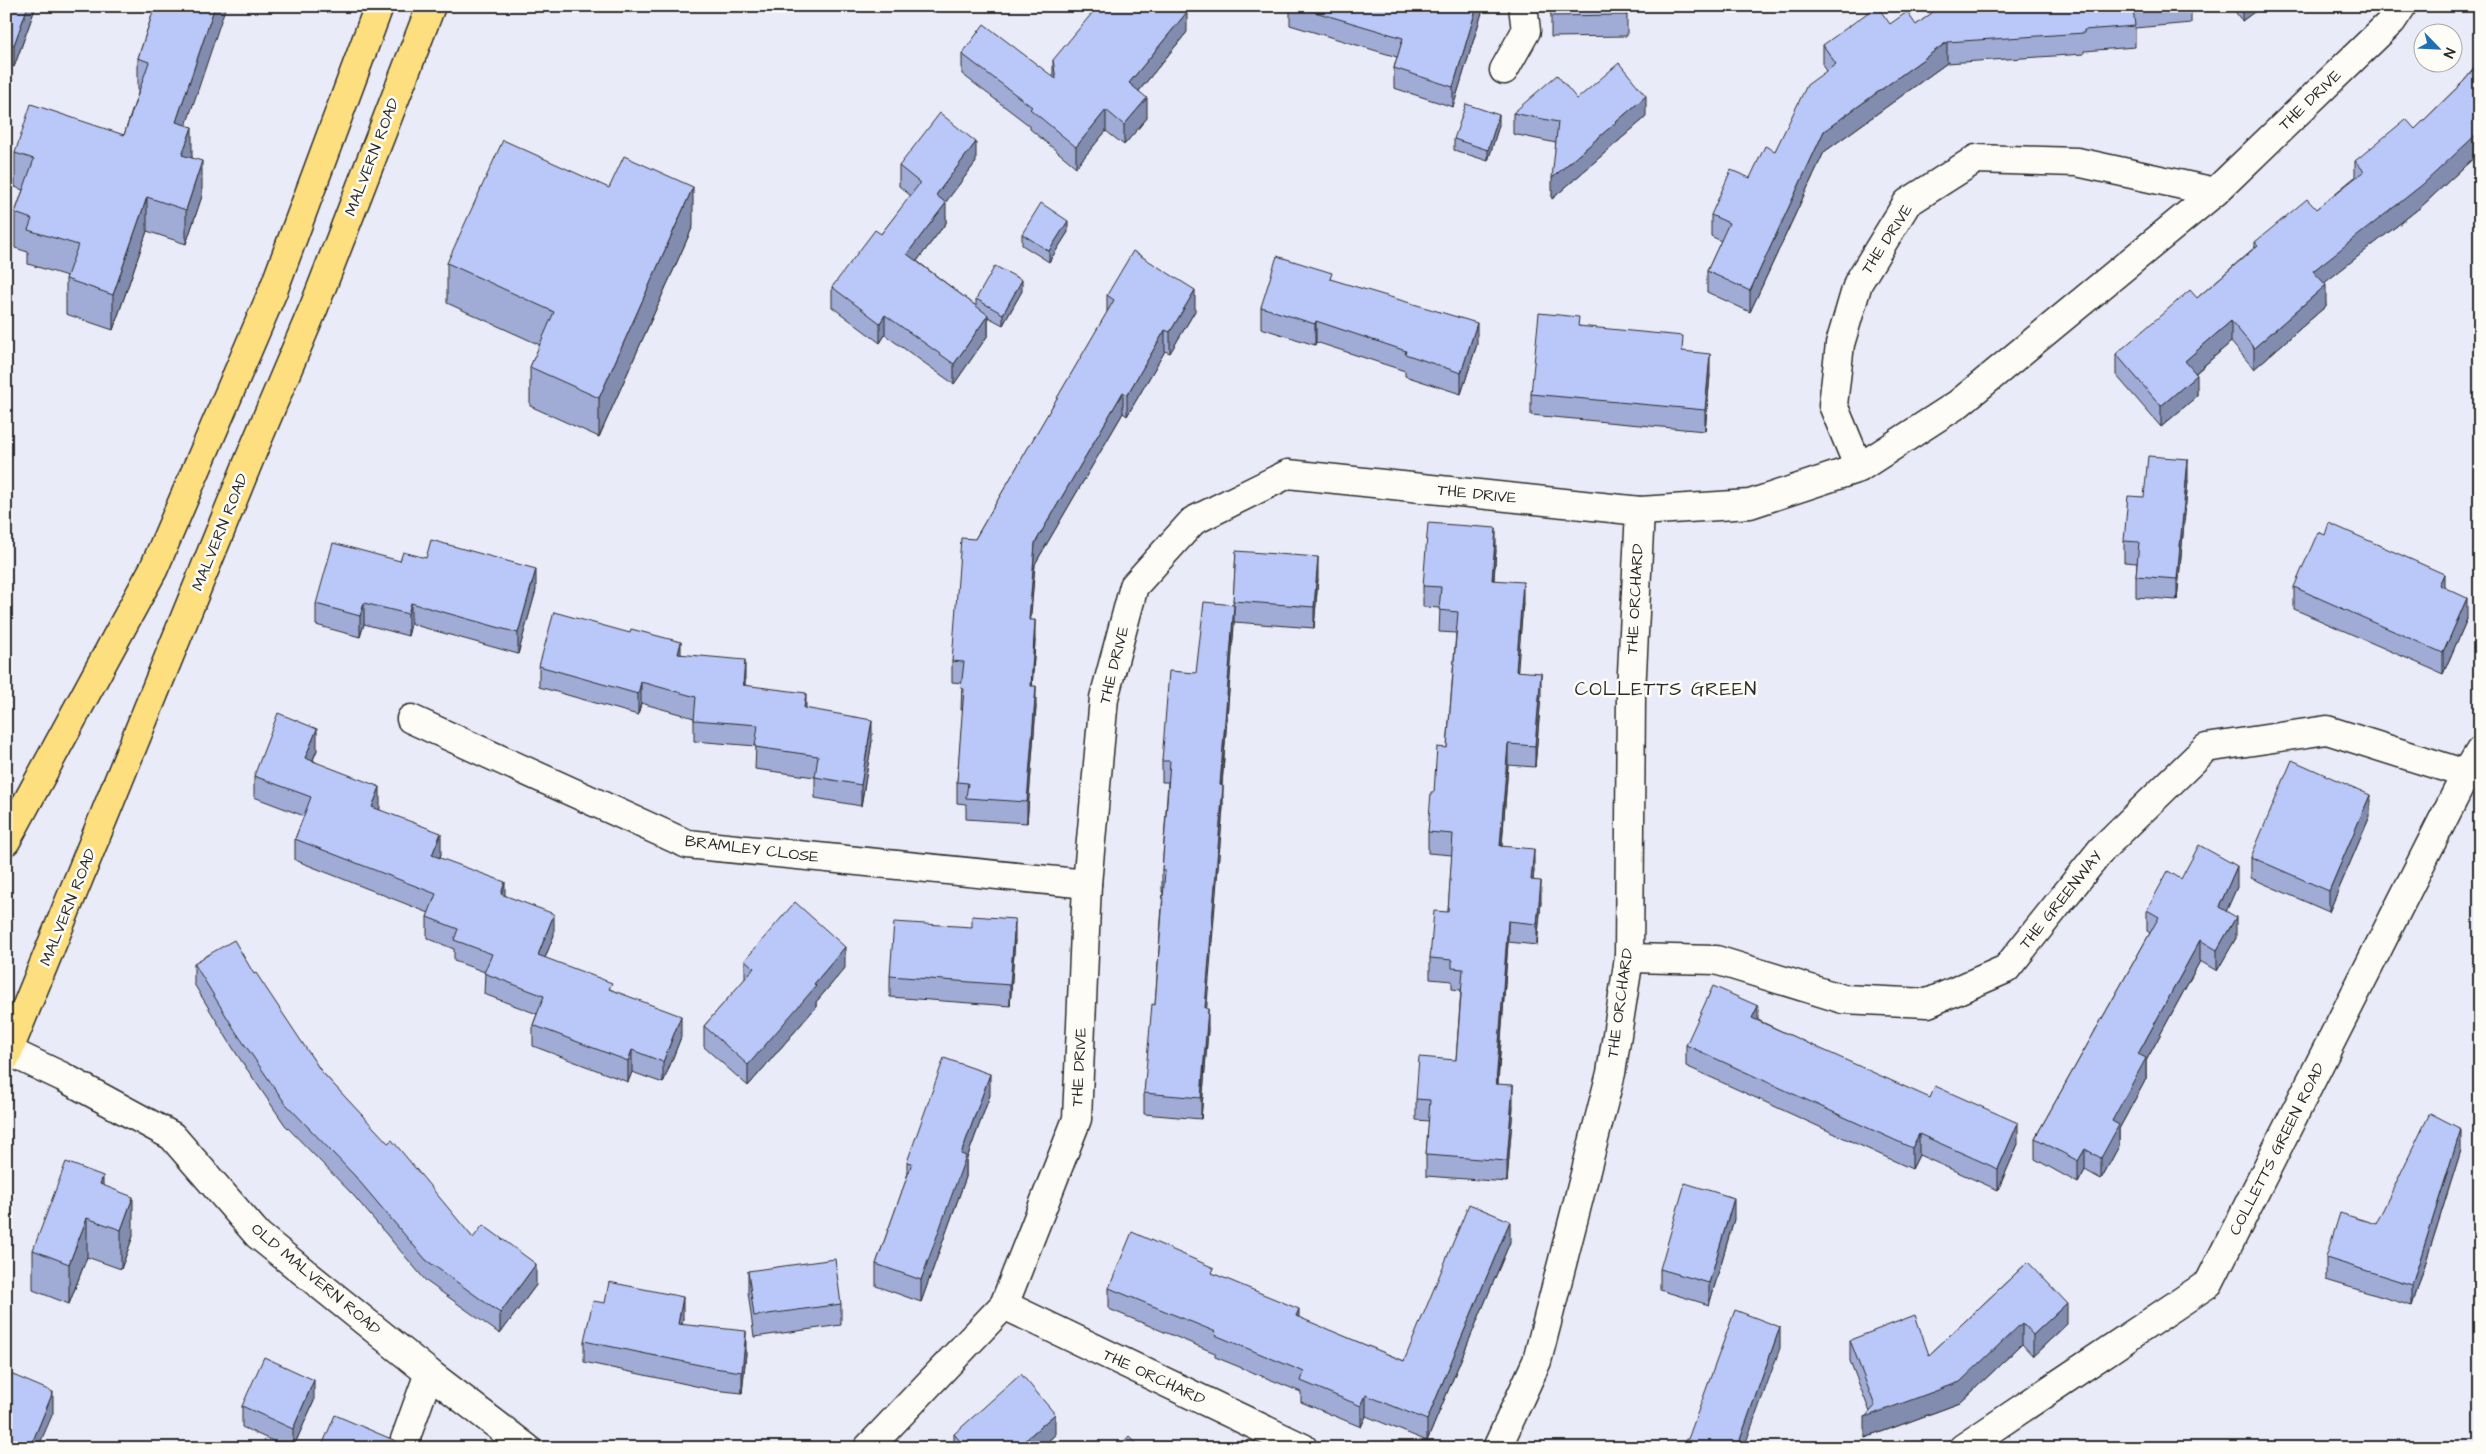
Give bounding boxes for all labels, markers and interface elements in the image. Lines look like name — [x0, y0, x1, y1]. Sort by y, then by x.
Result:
north arrow — [2414, 22, 2464, 72]
text: N — [2438, 45, 2460, 61]
street label: THE DRIVE — [2274, 64, 2347, 135]
street label: MALVERN ROAD — [339, 95, 405, 219]
street label: THE DRIVE — [1856, 199, 1918, 278]
street label: MALVERN ROAD — [186, 470, 254, 594]
street label: THE DRIVE — [1436, 479, 1518, 509]
street label: THE ORCHARD — [1621, 543, 1649, 655]
street label: THE DRIVE — [1094, 623, 1134, 706]
district label: COLLETTS GREEN — [1575, 676, 1757, 703]
street label: BRAMLEY CLOSE — [684, 830, 821, 868]
street label: MALVERN ROAD — [34, 845, 102, 969]
street label: THE GREENWAY — [2014, 846, 2108, 954]
street label: THE ORCHARD — [1601, 947, 1639, 1059]
street label: THE DRIVE — [1066, 1026, 1092, 1107]
street label: COLLETTS GREEN ROAD — [2224, 1059, 2330, 1239]
street label: OLD MALVERN ROAD — [246, 1218, 386, 1340]
street label: THE ORCHARD — [1099, 1344, 1209, 1410]

